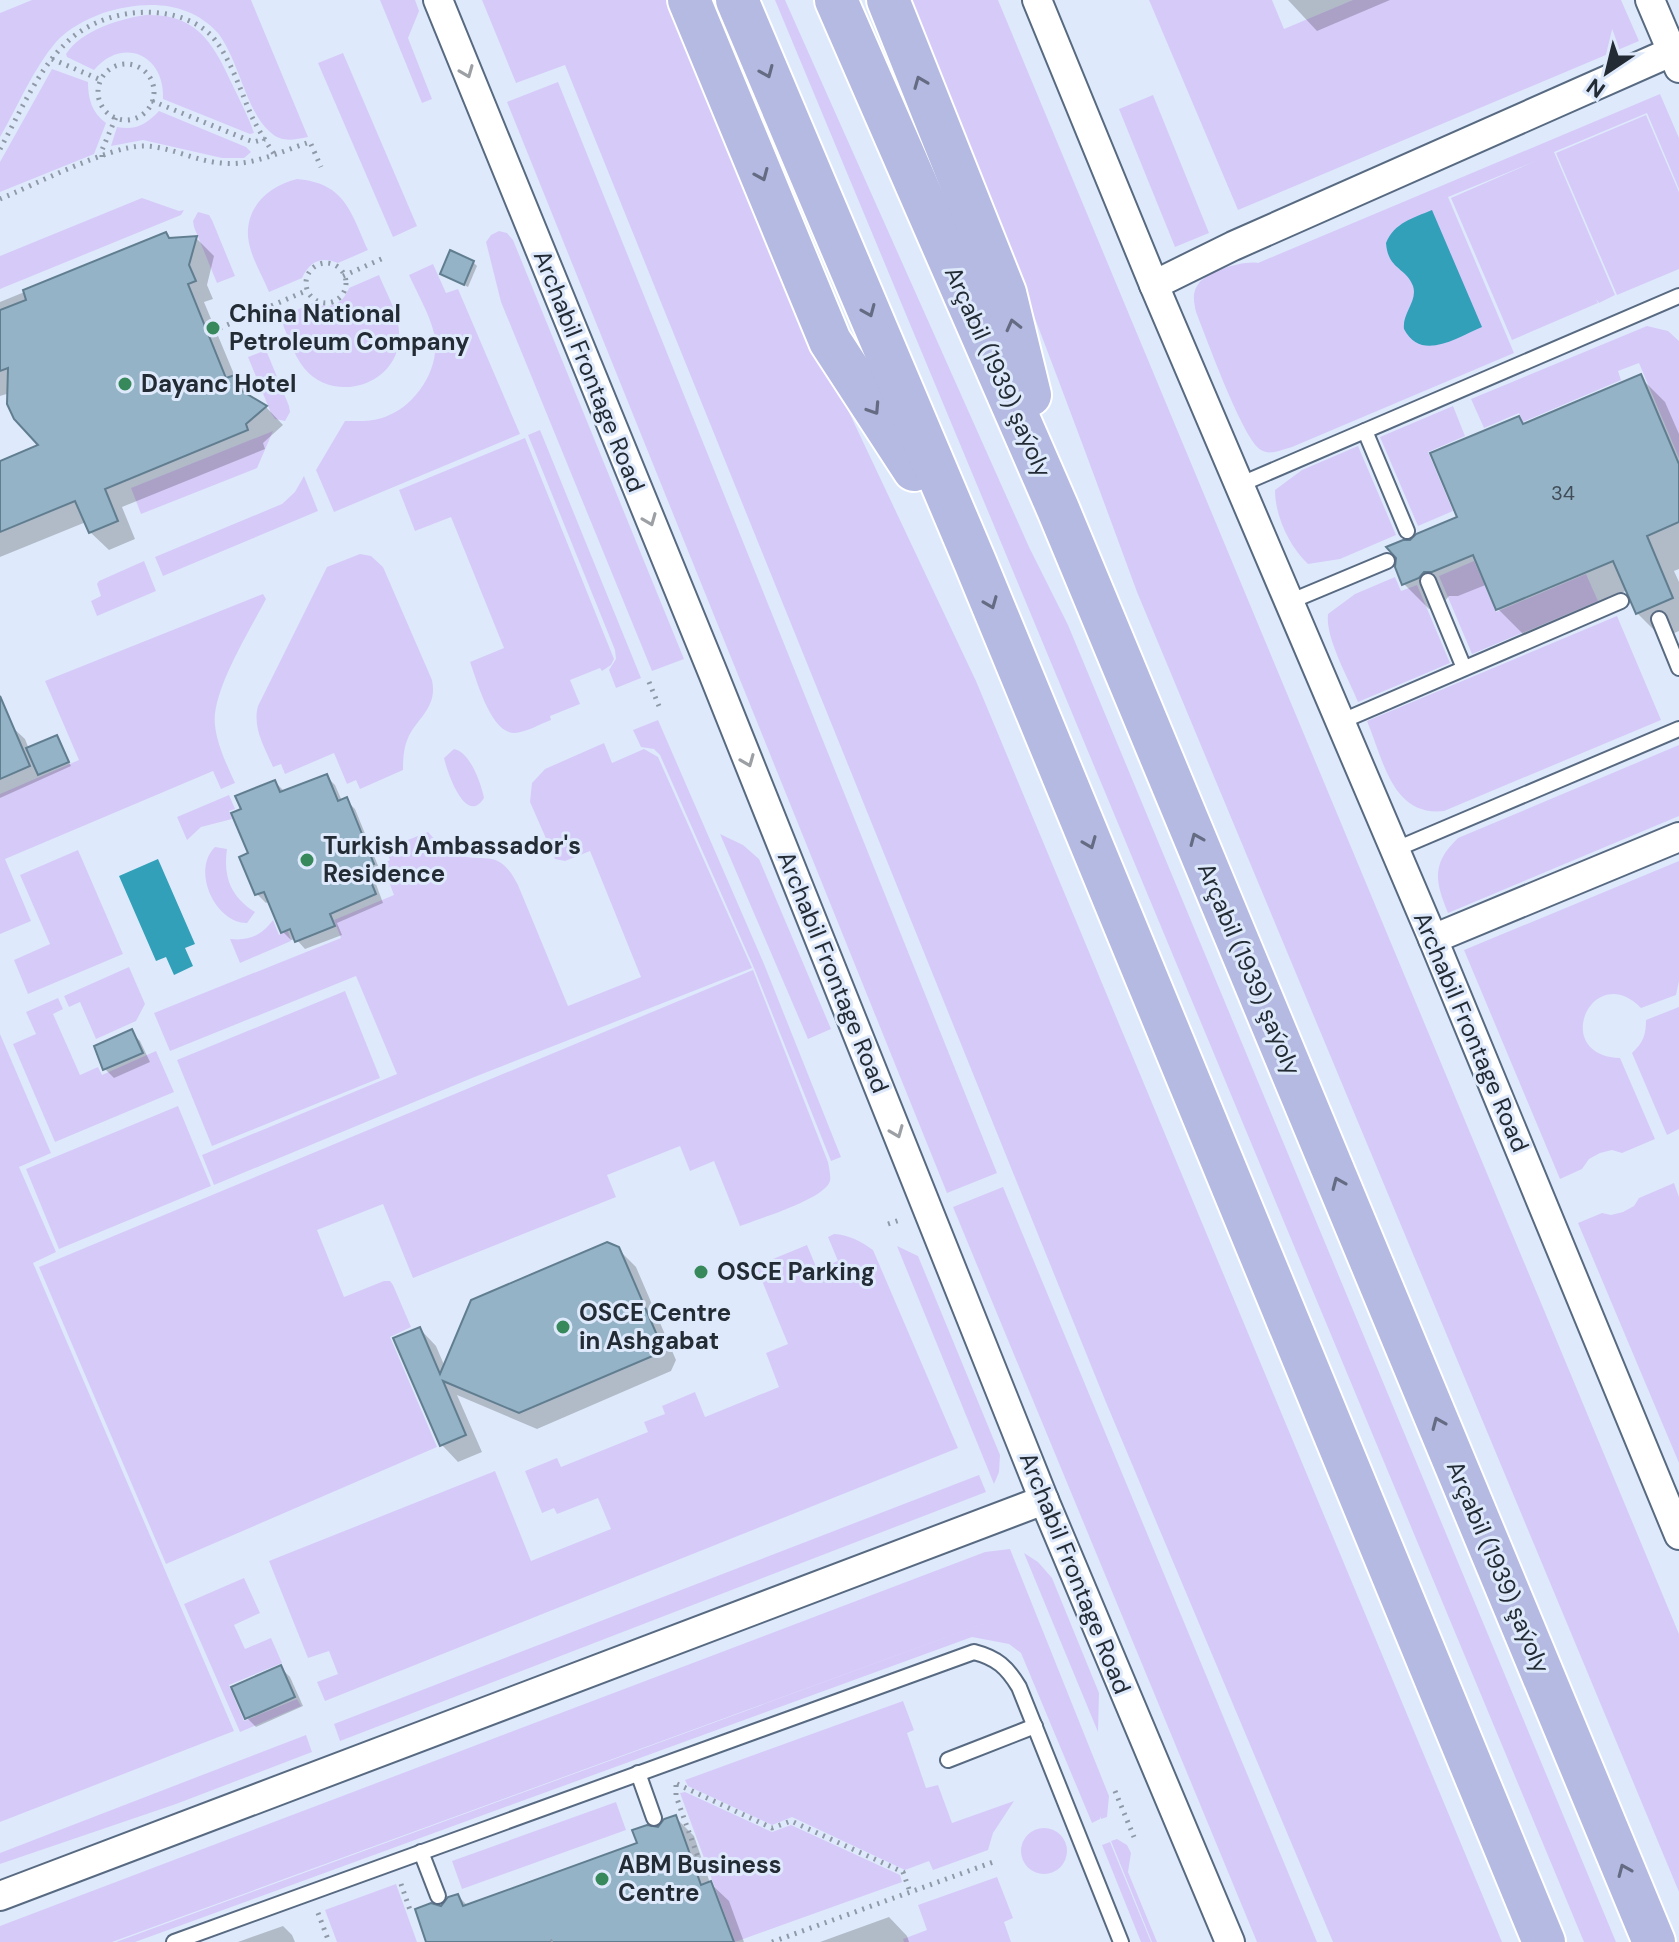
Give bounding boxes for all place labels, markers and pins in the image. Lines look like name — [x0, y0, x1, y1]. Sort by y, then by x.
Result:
place label: China National Petroleum Company — [229, 298, 470, 357]
marker: China National Petroleum Company — [204, 319, 222, 337]
place label: Dayanc Hotel — [141, 368, 296, 399]
marker: Dayanc Hotel — [116, 375, 134, 393]
place label: Turkish Ambassador's Residence — [323, 830, 581, 889]
marker: Turkish Ambassador's Residence — [298, 851, 316, 869]
place label: OSCE Parking — [717, 1256, 875, 1287]
marker: OSCE Parking — [692, 1263, 710, 1281]
place label: OSCE Centre in Ashgabat — [579, 1297, 731, 1356]
marker: OSCE Centre in Ashgabat — [554, 1318, 572, 1336]
place label: ABM Business Centre — [618, 1849, 781, 1908]
marker: ABM Business Centre — [593, 1870, 611, 1888]

